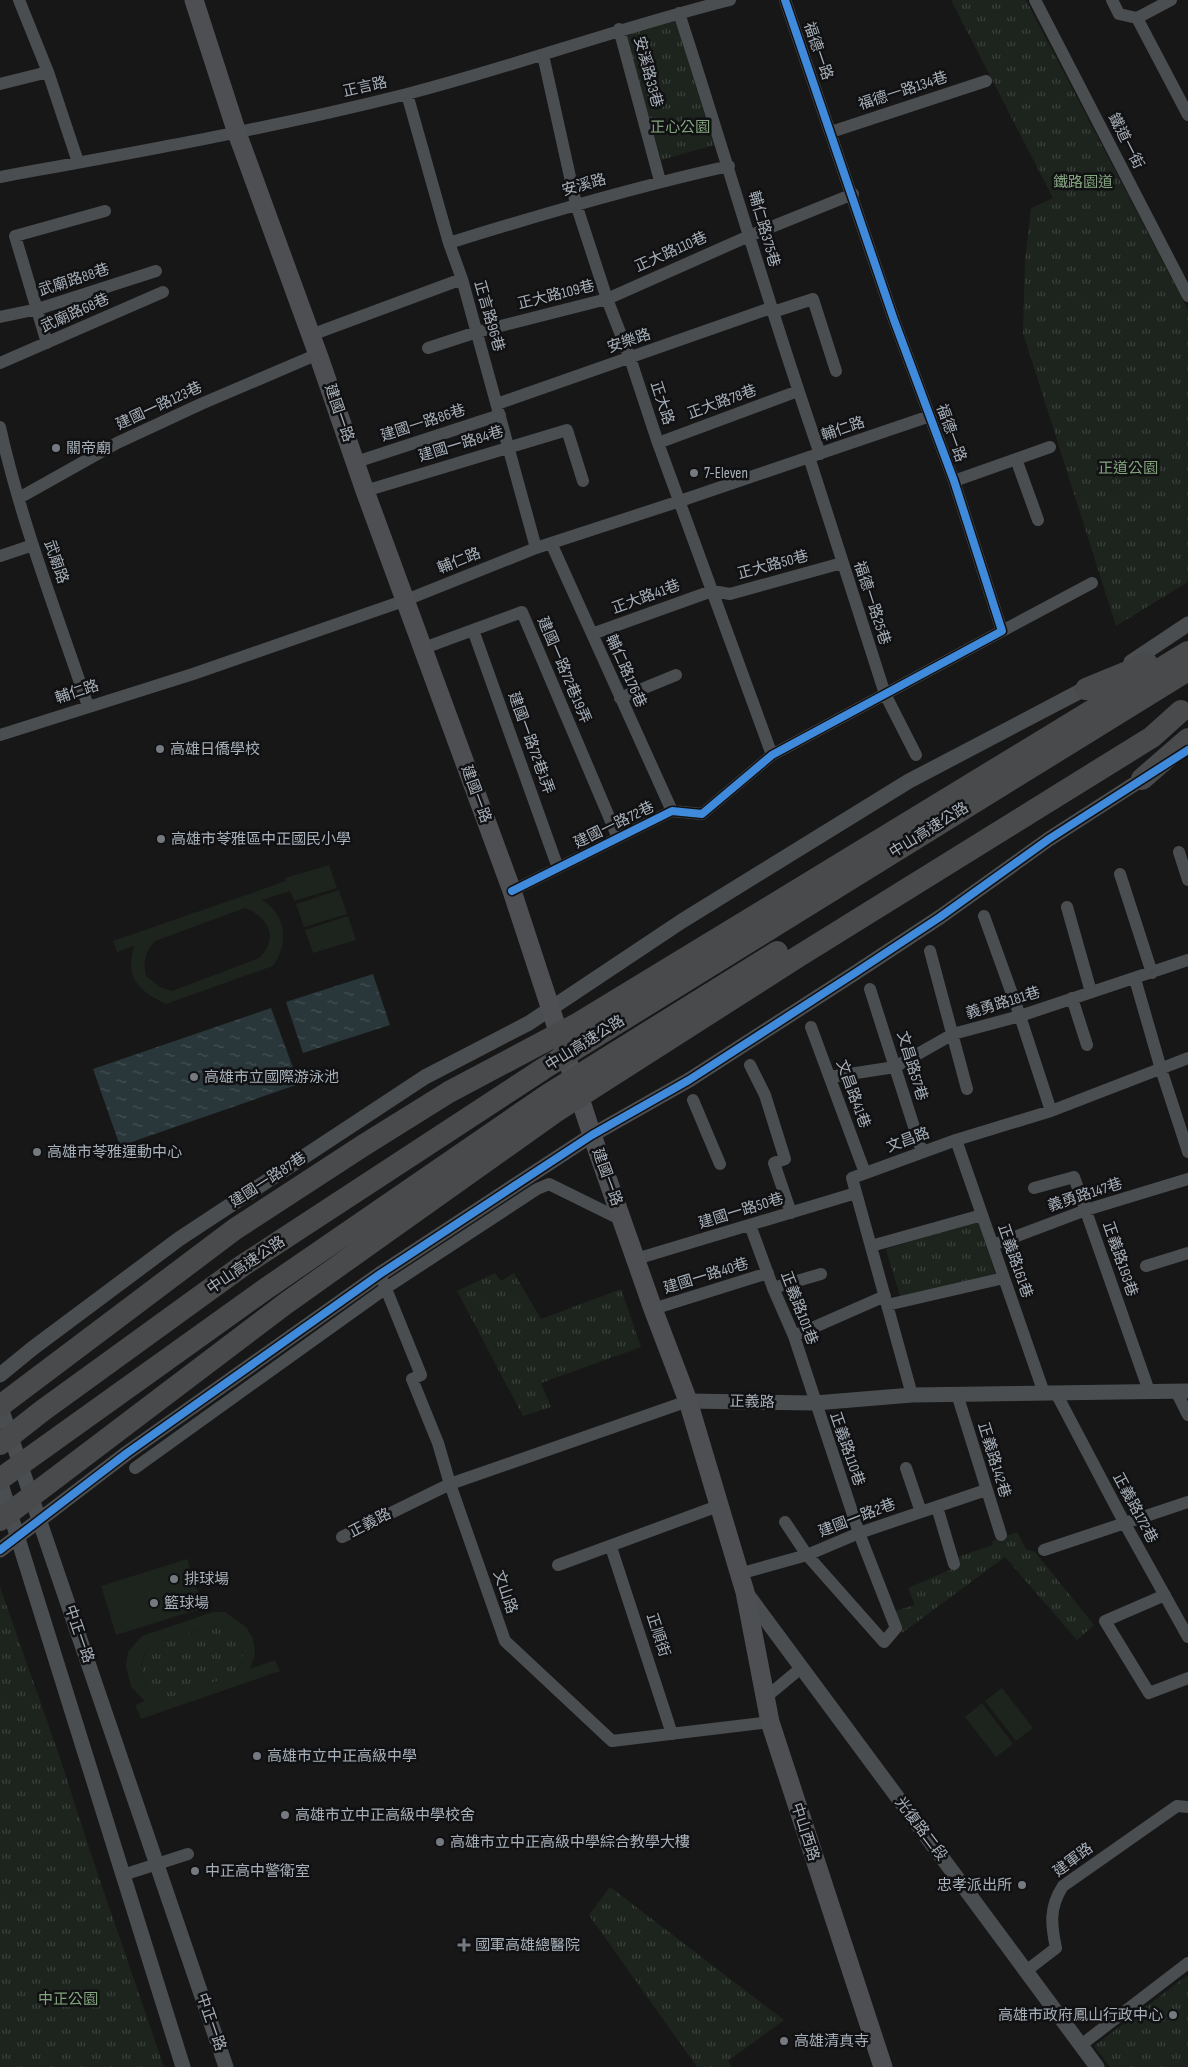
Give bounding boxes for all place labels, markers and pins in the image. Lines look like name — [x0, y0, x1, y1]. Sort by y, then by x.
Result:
place label: 關帝廟 — [66, 439, 111, 458]
marker: 關帝廟 — [50, 442, 62, 454]
place label: 7-Eleven — [704, 464, 748, 483]
marker: 7-Eleven — [688, 467, 700, 479]
place label: 高雄日僑學校 — [170, 740, 260, 759]
marker: 高雄日僑學校 — [154, 743, 166, 755]
place label: 高雄市苓雅區中正國民小學 — [171, 830, 351, 849]
marker: 高雄市苓雅區中正國民小學 — [155, 833, 167, 845]
place label: 高雄市立國際游泳池 — [204, 1068, 339, 1087]
marker: 高雄市立國際游泳池 — [188, 1071, 200, 1083]
place label: 高雄市苓雅運動中心 — [47, 1143, 182, 1162]
marker: 高雄市苓雅運動中心 — [31, 1146, 43, 1158]
place label: 排球場 — [184, 1570, 229, 1589]
marker: 排球場 — [168, 1573, 180, 1585]
place label: 籃球場 — [164, 1594, 209, 1613]
marker: 籃球場 — [148, 1597, 160, 1609]
place label: 高雄市立中正高級中學 — [267, 1747, 417, 1766]
marker: 高雄市立中正高級中學 — [251, 1750, 263, 1762]
place label: 高雄市立中正高級中學校舍 — [295, 1806, 475, 1825]
marker: 高雄市立中正高級中學校舍 — [279, 1809, 291, 1821]
place label: 高雄市立中正高級中學綜合教學大樓 — [450, 1833, 690, 1852]
marker: 高雄市立中正高級中學綜合教學大樓 — [434, 1836, 446, 1848]
place label: 中正高中警衛室 — [205, 1862, 310, 1881]
marker: 中正高中警衛室 — [189, 1865, 201, 1877]
place label: 忠孝派出所 — [937, 1876, 1012, 1895]
marker: 忠孝派出所 — [1016, 1879, 1028, 1891]
place label: 國軍高雄總醫院 — [475, 1936, 580, 1955]
marker: 國軍高雄總醫院 — [457, 1938, 471, 1952]
place label: 高雄市政府鳳山行政中心 — [998, 2006, 1163, 2025]
marker: 高雄市政府鳳山行政中心 — [1167, 2009, 1179, 2021]
place label: 高雄清真寺 — [794, 2032, 869, 2051]
marker: 高雄清真寺 — [778, 2035, 790, 2047]

